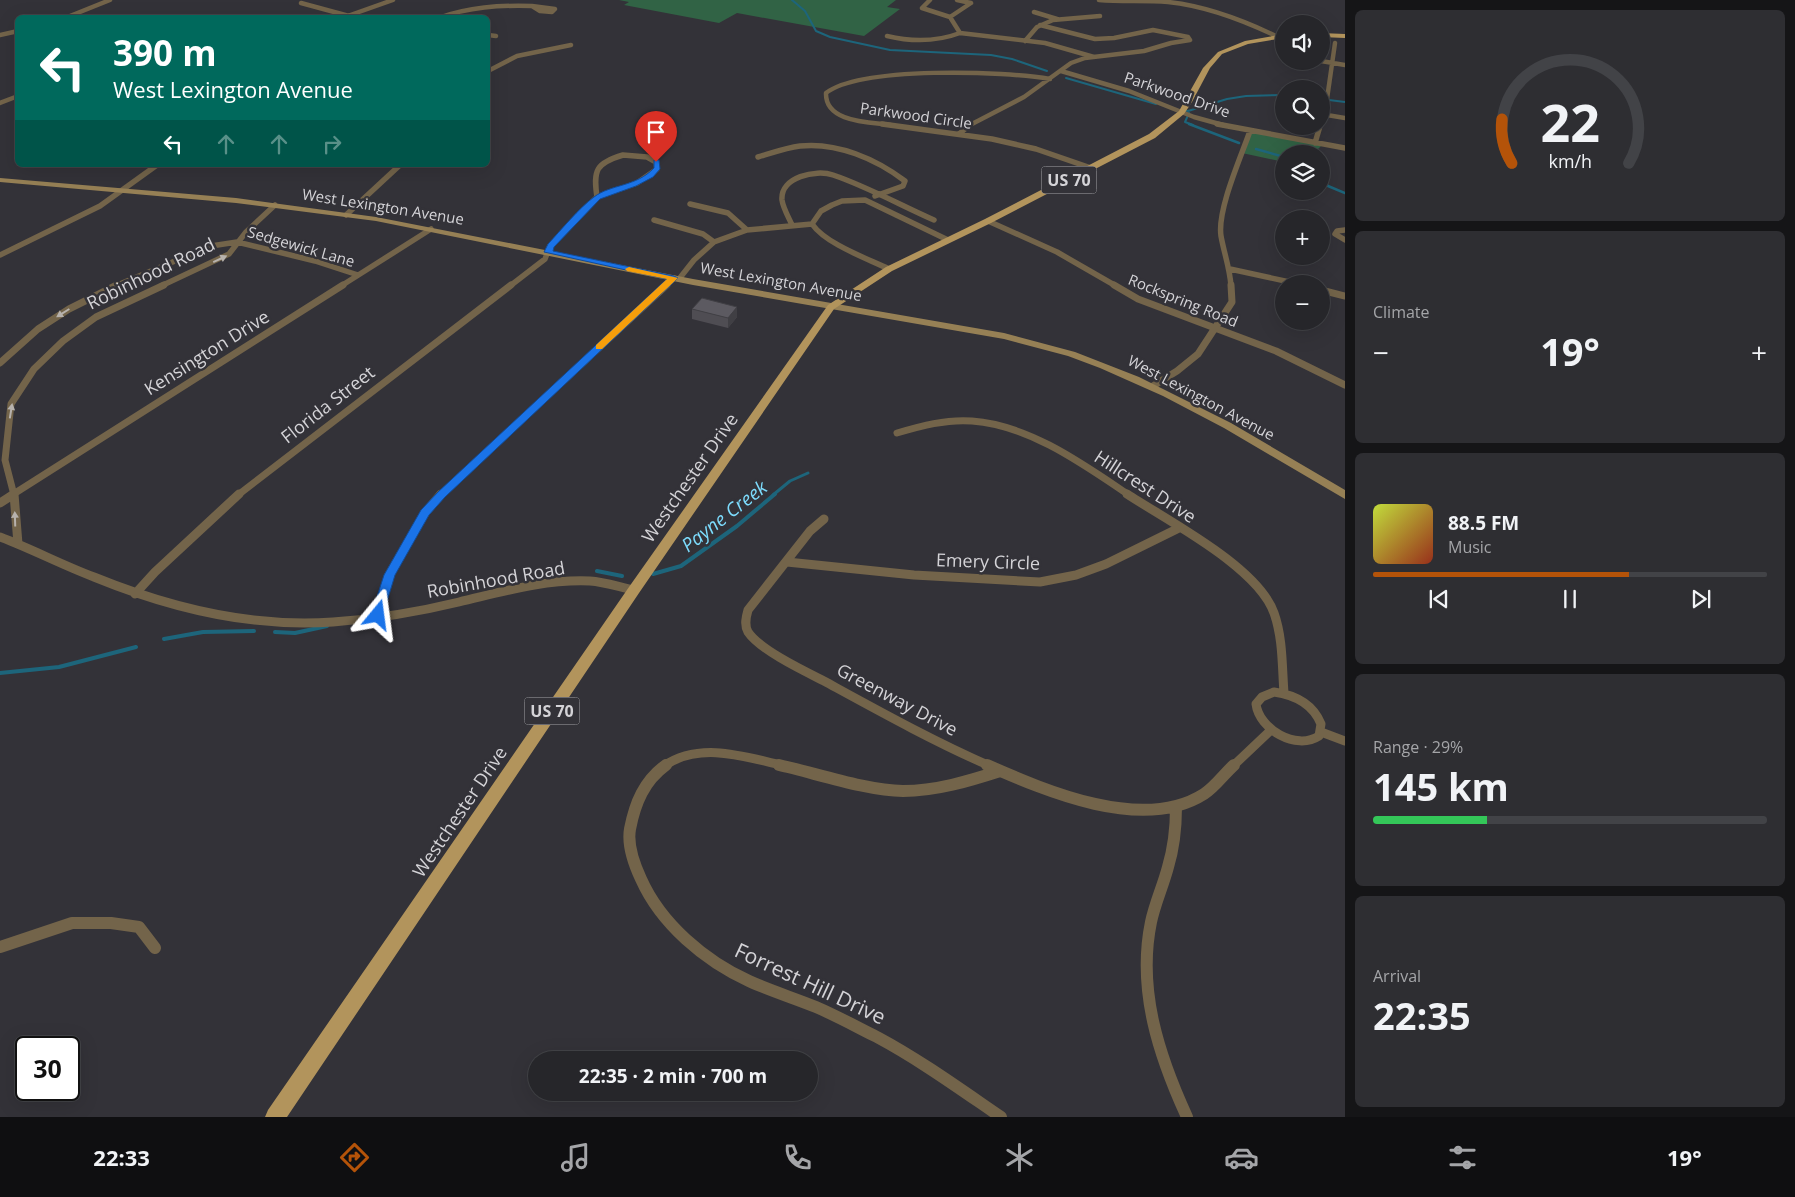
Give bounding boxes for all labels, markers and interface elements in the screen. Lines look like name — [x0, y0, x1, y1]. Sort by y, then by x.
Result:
map controls — [1275, 15, 1330, 330]
button: sound — [1275, 15, 1330, 70]
text: 390 m — [113, 29, 217, 76]
icon: left — [30, 35, 95, 100]
street label: Parkwood Drive — [1122, 67, 1233, 122]
text: West Lexington Avenue — [113, 74, 353, 104]
button: search — [1275, 80, 1330, 135]
text: 22 — [1540, 86, 1600, 157]
street label: Parkwood Circle — [859, 97, 973, 133]
pin — [635, 111, 677, 162]
icon: arrive — [642, 118, 670, 146]
icon: left — [159, 130, 187, 158]
icon: ahead — [212, 130, 240, 158]
icon: ahead — [265, 130, 293, 158]
icon: right — [318, 130, 346, 158]
button: layers — [1275, 145, 1330, 200]
text: km/h — [1548, 149, 1592, 173]
road number: US 70 — [1042, 166, 1096, 194]
street label: West Lexington Avenue — [301, 183, 466, 229]
button: + — [1275, 210, 1330, 265]
street label: Sedgewick Lane — [245, 221, 357, 271]
street label: Robinhood Road — [82, 232, 219, 315]
one-way arrow — [213, 254, 227, 262]
street label: West Lexington Avenue — [699, 257, 863, 305]
street label: Rockspring Road — [1126, 269, 1241, 331]
button: − — [1275, 275, 1330, 330]
text: Climate — [1373, 301, 1430, 323]
street label: Kensington Drive — [139, 304, 274, 400]
one-way arrow — [56, 308, 70, 317]
text: 19° — [1540, 325, 1600, 377]
text: − — [1373, 333, 1389, 371]
text: + — [1751, 333, 1767, 371]
street label: West Lexington Avenue — [1125, 350, 1278, 444]
street label: Florida Street — [276, 360, 379, 448]
one-way arrow — [7, 403, 15, 419]
street label: Westchester Drive — [636, 408, 743, 547]
street label: Hillcrest Drive — [1090, 444, 1201, 528]
water label: Payne Creek — [676, 474, 773, 558]
one-way arrow — [11, 510, 19, 526]
text: 88.5 FM — [1448, 510, 1519, 536]
text: Music — [1448, 536, 1492, 558]
street label: Emery Circle — [935, 547, 1041, 575]
street label: Robinhood Road — [425, 555, 567, 603]
icon: previous — [1425, 585, 1453, 613]
icon: pause — [1556, 585, 1584, 613]
icon: next — [1687, 585, 1715, 613]
position arrow — [351, 588, 403, 640]
street label: Greenway Drive — [833, 657, 962, 741]
road number: US 70 — [524, 698, 580, 724]
text: Range · 29% — [1373, 736, 1463, 758]
street label: Westchester Drive — [407, 741, 512, 881]
text: 145 km — [1373, 760, 1509, 812]
street label: Forrest Hill Drive — [730, 936, 890, 1030]
text: Arrival — [1373, 965, 1421, 987]
text: 22:35 — [1373, 989, 1471, 1041]
speed limit sign: 30 — [15, 1036, 80, 1101]
text: 22:35 · 2 min · 700 m — [579, 1063, 767, 1089]
icon: directions — [337, 1140, 372, 1175]
icon: music — [558, 1140, 593, 1175]
icon: phone — [780, 1140, 815, 1175]
icon: climate — [1002, 1140, 1037, 1175]
icon: car — [1224, 1140, 1259, 1175]
icon: filters — [1445, 1140, 1480, 1175]
text: 22:33 — [93, 1142, 150, 1172]
text: 19° — [1667, 1142, 1702, 1172]

